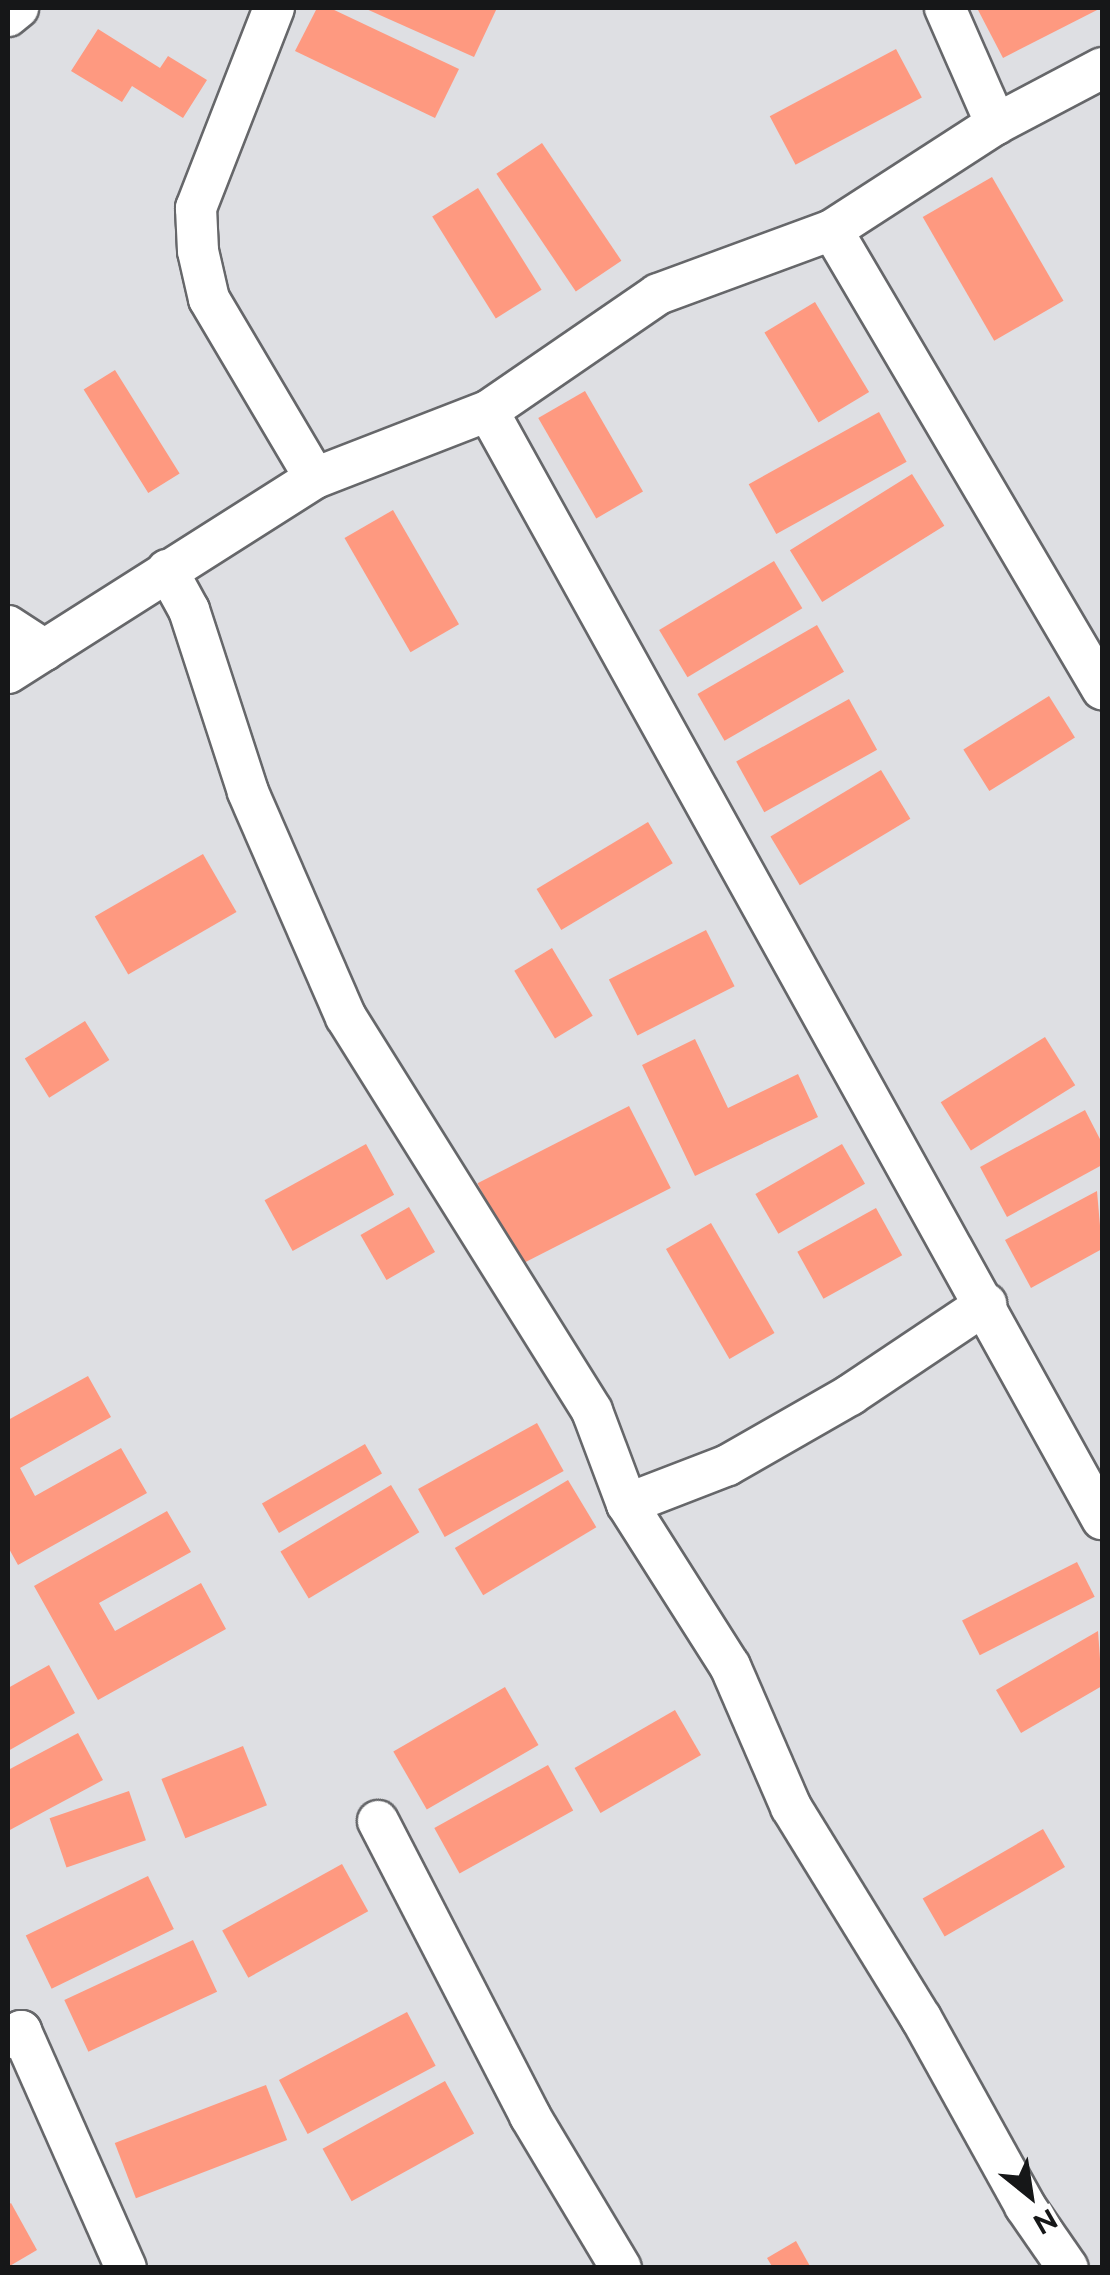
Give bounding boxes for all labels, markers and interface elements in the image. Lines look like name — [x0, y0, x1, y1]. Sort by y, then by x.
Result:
north arrow — [980, 2145, 1080, 2245]
text: N — [1028, 2202, 1063, 2241]

